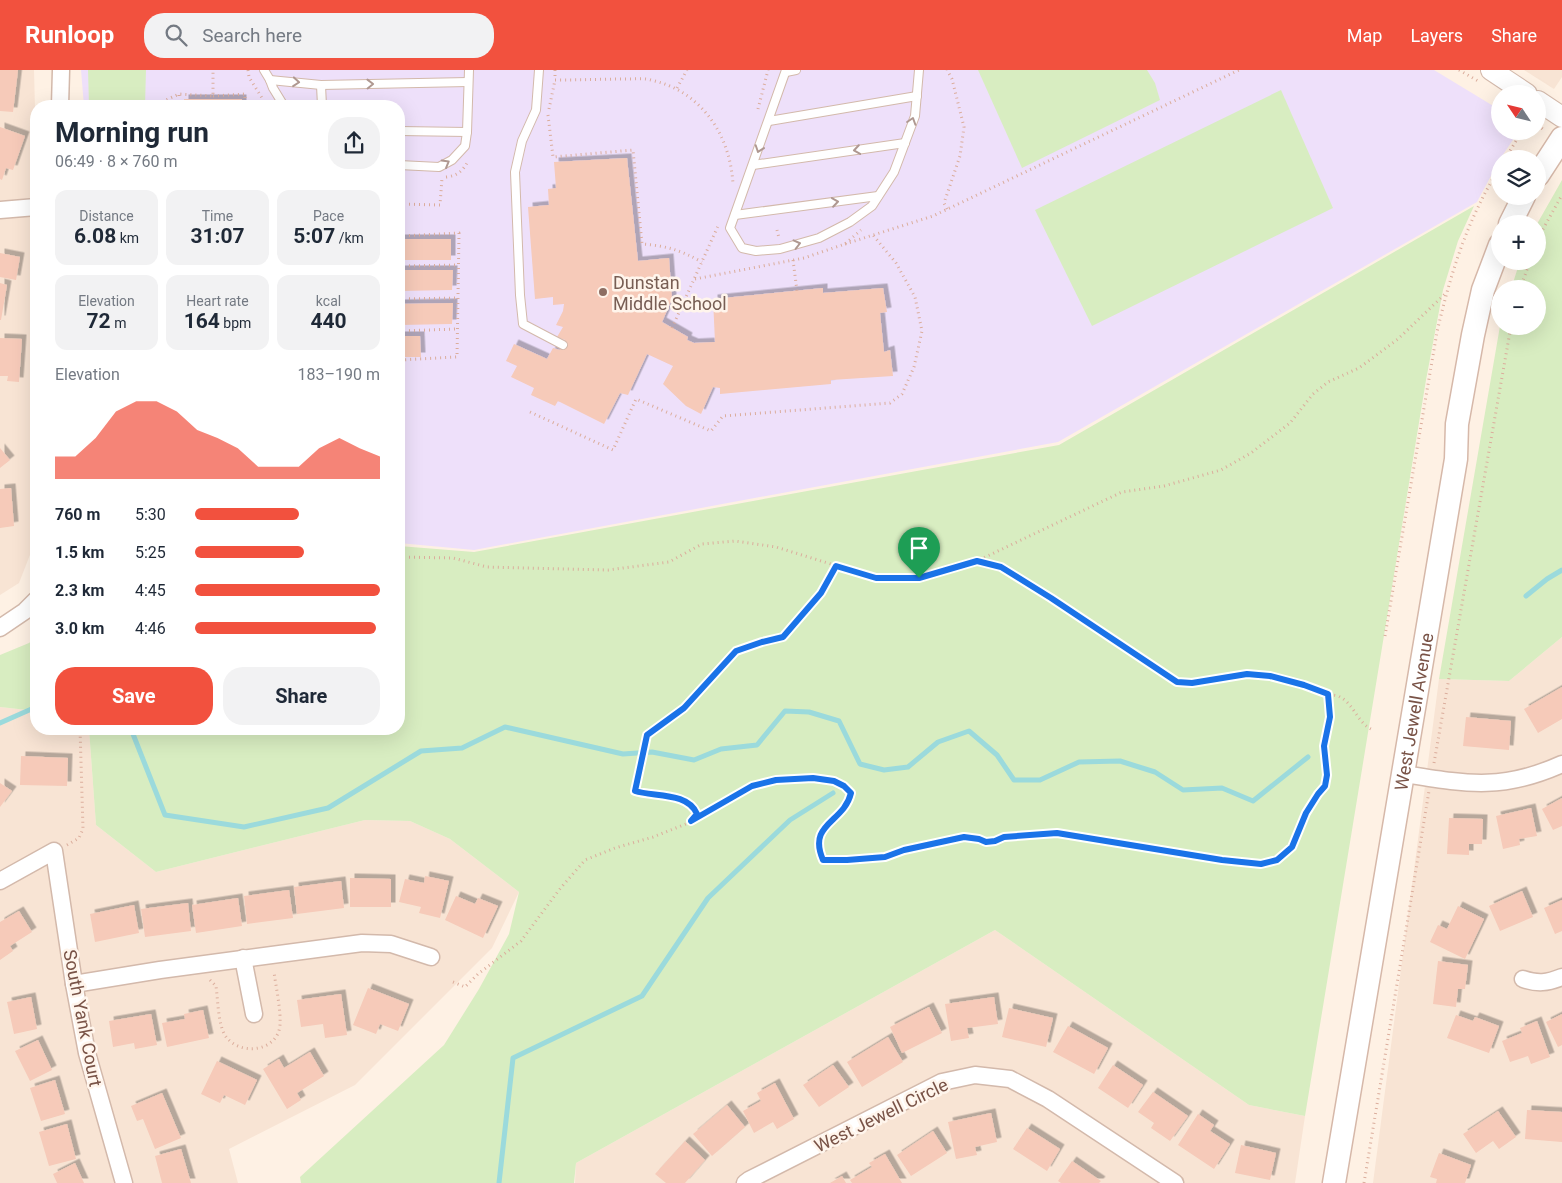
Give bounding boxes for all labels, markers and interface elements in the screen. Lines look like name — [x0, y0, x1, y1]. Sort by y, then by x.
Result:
search box — [144, 13, 494, 58]
text: Runloop — [25, 21, 114, 49]
icon: search — [162, 21, 190, 49]
text: Search here — [202, 24, 302, 47]
text: Map — [1347, 25, 1382, 46]
text: Layers — [1410, 25, 1463, 46]
text: Share — [1491, 25, 1537, 46]
one-way arrow — [292, 77, 300, 88]
one-way arrow — [366, 79, 374, 89]
north arrow — [1491, 85, 1546, 140]
map controls — [1491, 85, 1546, 335]
text: Morning run — [55, 116, 209, 149]
button: share — [328, 117, 380, 169]
one-way arrow — [907, 117, 917, 126]
one-way arrow — [754, 144, 764, 153]
one-way arrow — [852, 144, 860, 155]
button: layers — [1491, 150, 1546, 205]
text: 06:49 · 8 × 760 m — [55, 152, 177, 171]
one-way arrow — [441, 159, 450, 169]
one-way arrow — [831, 197, 839, 208]
text: Distance — [79, 208, 134, 224]
text: Time — [202, 208, 233, 224]
text: Pace — [313, 208, 344, 224]
button: + — [1491, 215, 1546, 270]
text: 6.08 — [74, 224, 116, 248]
text: 31:07 — [190, 224, 245, 248]
text: 5:07 — [293, 224, 335, 248]
text: km — [116, 230, 139, 246]
text: /km — [335, 230, 364, 246]
one-way arrow — [792, 239, 801, 250]
place label: Dunstan Middle School — [613, 272, 727, 314]
button: − — [1491, 280, 1546, 335]
marker: Dunstan Middle School — [597, 286, 609, 298]
text: Elevation — [78, 293, 135, 309]
text: Heart rate — [186, 293, 249, 309]
text: kcal — [316, 293, 341, 309]
text: 72 — [87, 309, 111, 333]
text: 164 — [184, 309, 220, 333]
text: 440 — [310, 309, 347, 333]
text: m — [111, 315, 126, 331]
text: bpm — [220, 315, 251, 331]
text: Elevation — [55, 365, 120, 384]
text: 183–190 m — [298, 365, 380, 384]
text: 760 m — [55, 505, 100, 524]
text: 5:30 — [135, 505, 166, 524]
pin — [898, 527, 940, 578]
icon: arrive — [905, 534, 933, 562]
text: 1.5 km — [55, 543, 104, 562]
text: 5:25 — [135, 543, 166, 562]
text: 2.3 km — [55, 581, 104, 600]
text: 4:45 — [135, 581, 166, 600]
text: 3.0 km — [55, 619, 104, 638]
text: 4:46 — [135, 619, 166, 638]
street label: West Jewell Avenue — [1390, 631, 1437, 792]
button: Save — [55, 667, 213, 725]
button: Share — [223, 667, 380, 725]
street label: South Yank Court — [59, 948, 107, 1088]
street label: West Jewell Circle — [811, 1074, 951, 1156]

